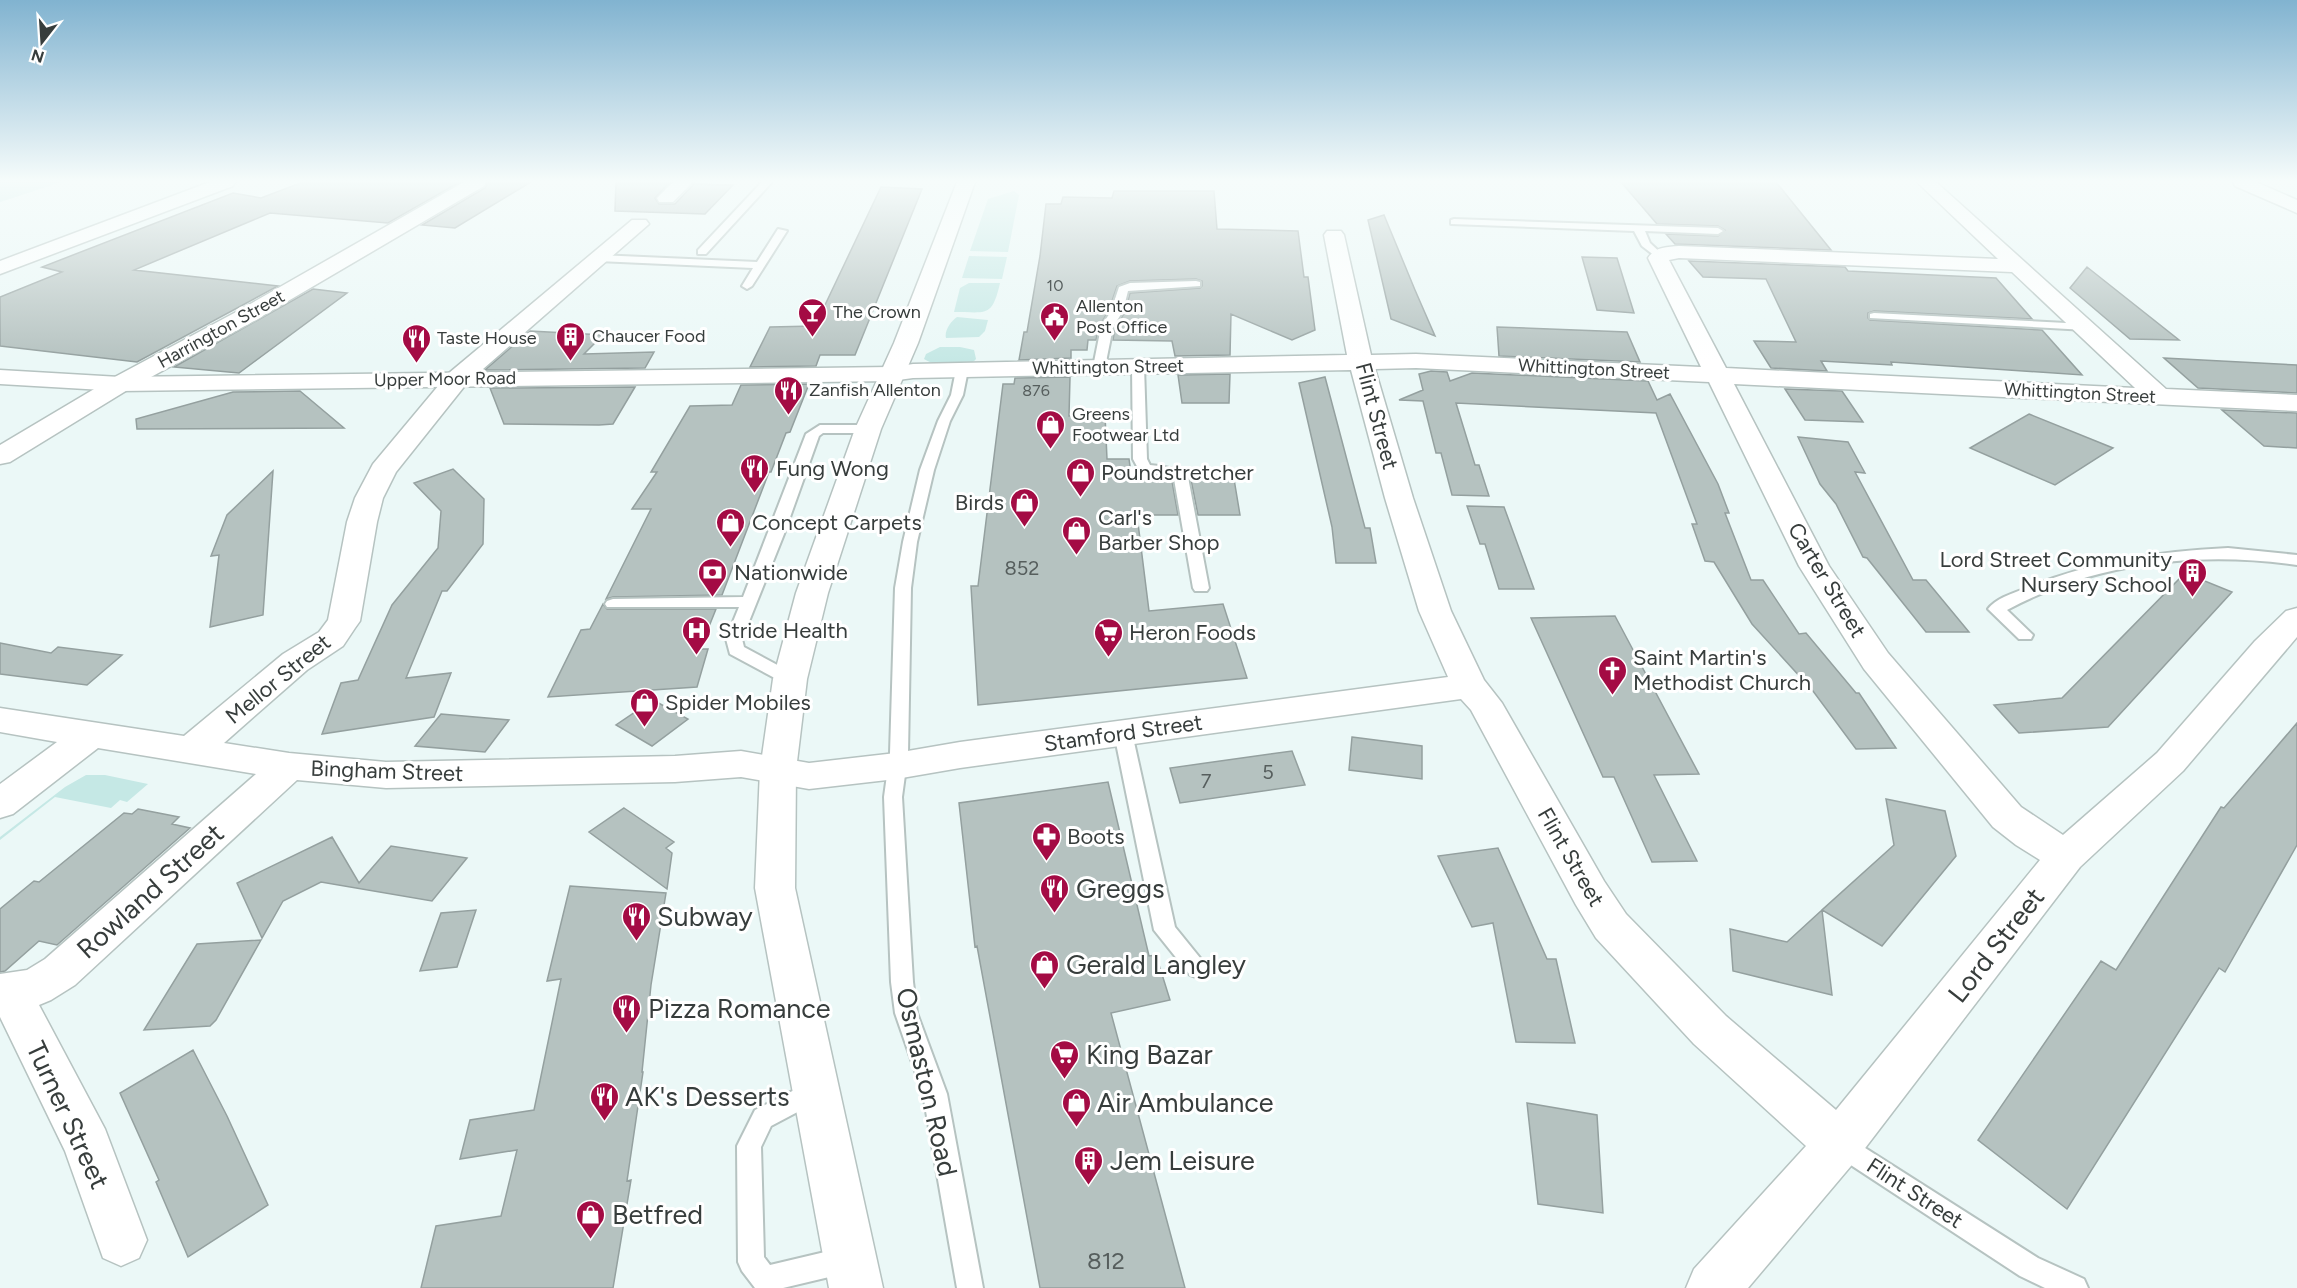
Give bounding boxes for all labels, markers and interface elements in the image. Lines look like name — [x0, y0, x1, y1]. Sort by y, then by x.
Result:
north arrow — [12, 12, 72, 72]
text: N — [29, 45, 46, 67]
house number: 10 — [1047, 276, 1063, 295]
street label: Harrington Street — [154, 285, 288, 373]
place label: Allenton Post Office — [1076, 295, 1167, 338]
bar icon: The Crown — [796, 296, 828, 338]
public building icon: Allenton Post Office — [1039, 300, 1071, 342]
place label: The Crown — [833, 301, 921, 323]
building icon: Chaucer Food — [555, 320, 587, 362]
restaurant icon: Taste House — [400, 322, 432, 364]
place label: Chaucer Food — [592, 325, 705, 347]
place label: Taste House — [437, 327, 537, 349]
street label: Whittington Street — [1518, 354, 1671, 384]
street label: Whittington Street — [1032, 355, 1184, 379]
street label: Flint Street — [1350, 360, 1404, 472]
street label: Upper Moor Road — [374, 367, 516, 391]
restaurant icon: Zanfish Allenton — [772, 374, 804, 416]
street label: Whittington Street — [2004, 378, 2157, 408]
place label: Zanfish Allenton — [809, 379, 941, 401]
house number: 876 — [1022, 381, 1050, 400]
place label: Greens Footwear Ltd — [1072, 403, 1179, 446]
shop icon: Greens Footwear Ltd — [1035, 408, 1067, 450]
restaurant icon: Fung Wong — [739, 452, 771, 494]
place label: Fung Wong — [776, 455, 889, 482]
shop icon: Poundstretcher — [1064, 456, 1096, 498]
place label: Poundstretcher — [1101, 459, 1254, 486]
shop icon: Birds — [1009, 486, 1041, 528]
place label: Birds — [955, 489, 1004, 516]
place label: Carl's Barber Shop — [1098, 504, 1219, 556]
shop icon: Concept Carpets — [715, 506, 747, 548]
place label: Concept Carpets — [752, 509, 922, 536]
shop icon: Carl's Barber Shop — [1061, 514, 1093, 556]
street label: Carter Street — [1782, 518, 1872, 642]
place label: Lord Street Community Nursery School — [1939, 546, 2172, 598]
bank icon: Nationwide — [697, 556, 729, 598]
house number: 852 — [1005, 556, 1039, 580]
building icon: Lord Street Community Nursery School — [2177, 556, 2209, 598]
place label: Nationwide — [734, 559, 848, 586]
hospital icon: Stride Health — [681, 614, 713, 656]
supermarket icon: Heron Foods — [1092, 616, 1124, 658]
place label: Stride Health — [718, 617, 848, 644]
place label: Heron Foods — [1129, 619, 1256, 646]
street label: Mellor Street — [220, 628, 336, 730]
place label: Saint Martin's Methodist Church — [1633, 644, 1811, 696]
church icon: Saint Martin's Methodist Church — [1596, 654, 1628, 696]
shop icon: Spider Mobiles — [628, 686, 660, 728]
place label: Spider Mobiles — [665, 689, 811, 716]
street label: Stamford Street — [1042, 709, 1204, 757]
street label: Bingham Street — [310, 755, 464, 787]
house number: 5 — [1262, 760, 1274, 784]
house number: 7 — [1201, 769, 1212, 793]
street label: Flint Street — [1532, 803, 1610, 911]
street label: Rowland Street — [70, 816, 230, 966]
pharmacy icon: Boots — [1030, 820, 1062, 862]
place label: Boots — [1067, 823, 1125, 850]
restaurant icon: Greggs — [1039, 872, 1071, 914]
place label: Greggs — [1076, 872, 1165, 905]
street label: Lord Street — [1941, 881, 2051, 1009]
restaurant icon: Subway — [620, 900, 652, 942]
place label: Subway — [657, 900, 753, 933]
shop icon: Gerald Langley — [1029, 948, 1061, 990]
place label: Gerald Langley — [1066, 948, 1246, 981]
street label: Osmaston Road — [889, 984, 965, 1180]
restaurant icon: Pizza Romance — [611, 992, 643, 1034]
place label: Pizza Romance — [648, 992, 831, 1025]
street label: Turner Street — [19, 1036, 117, 1194]
supermarket icon: King Bazar — [1049, 1038, 1081, 1080]
place label: King Bazar — [1086, 1038, 1213, 1071]
restaurant icon: AK's Desserts — [588, 1080, 620, 1122]
place label: AK's Desserts — [625, 1080, 790, 1113]
shop icon: Air Ambulance — [1060, 1086, 1092, 1128]
place label: Air Ambulance — [1097, 1086, 1274, 1119]
building icon: Jem Leisure — [1073, 1144, 1105, 1186]
place label: Jem Leisure — [1110, 1144, 1255, 1177]
street label: Flint Street — [1862, 1152, 1968, 1234]
shop icon: Betfred — [575, 1198, 607, 1240]
place label: Betfred — [612, 1198, 703, 1231]
house number: 812 — [1087, 1246, 1125, 1275]

